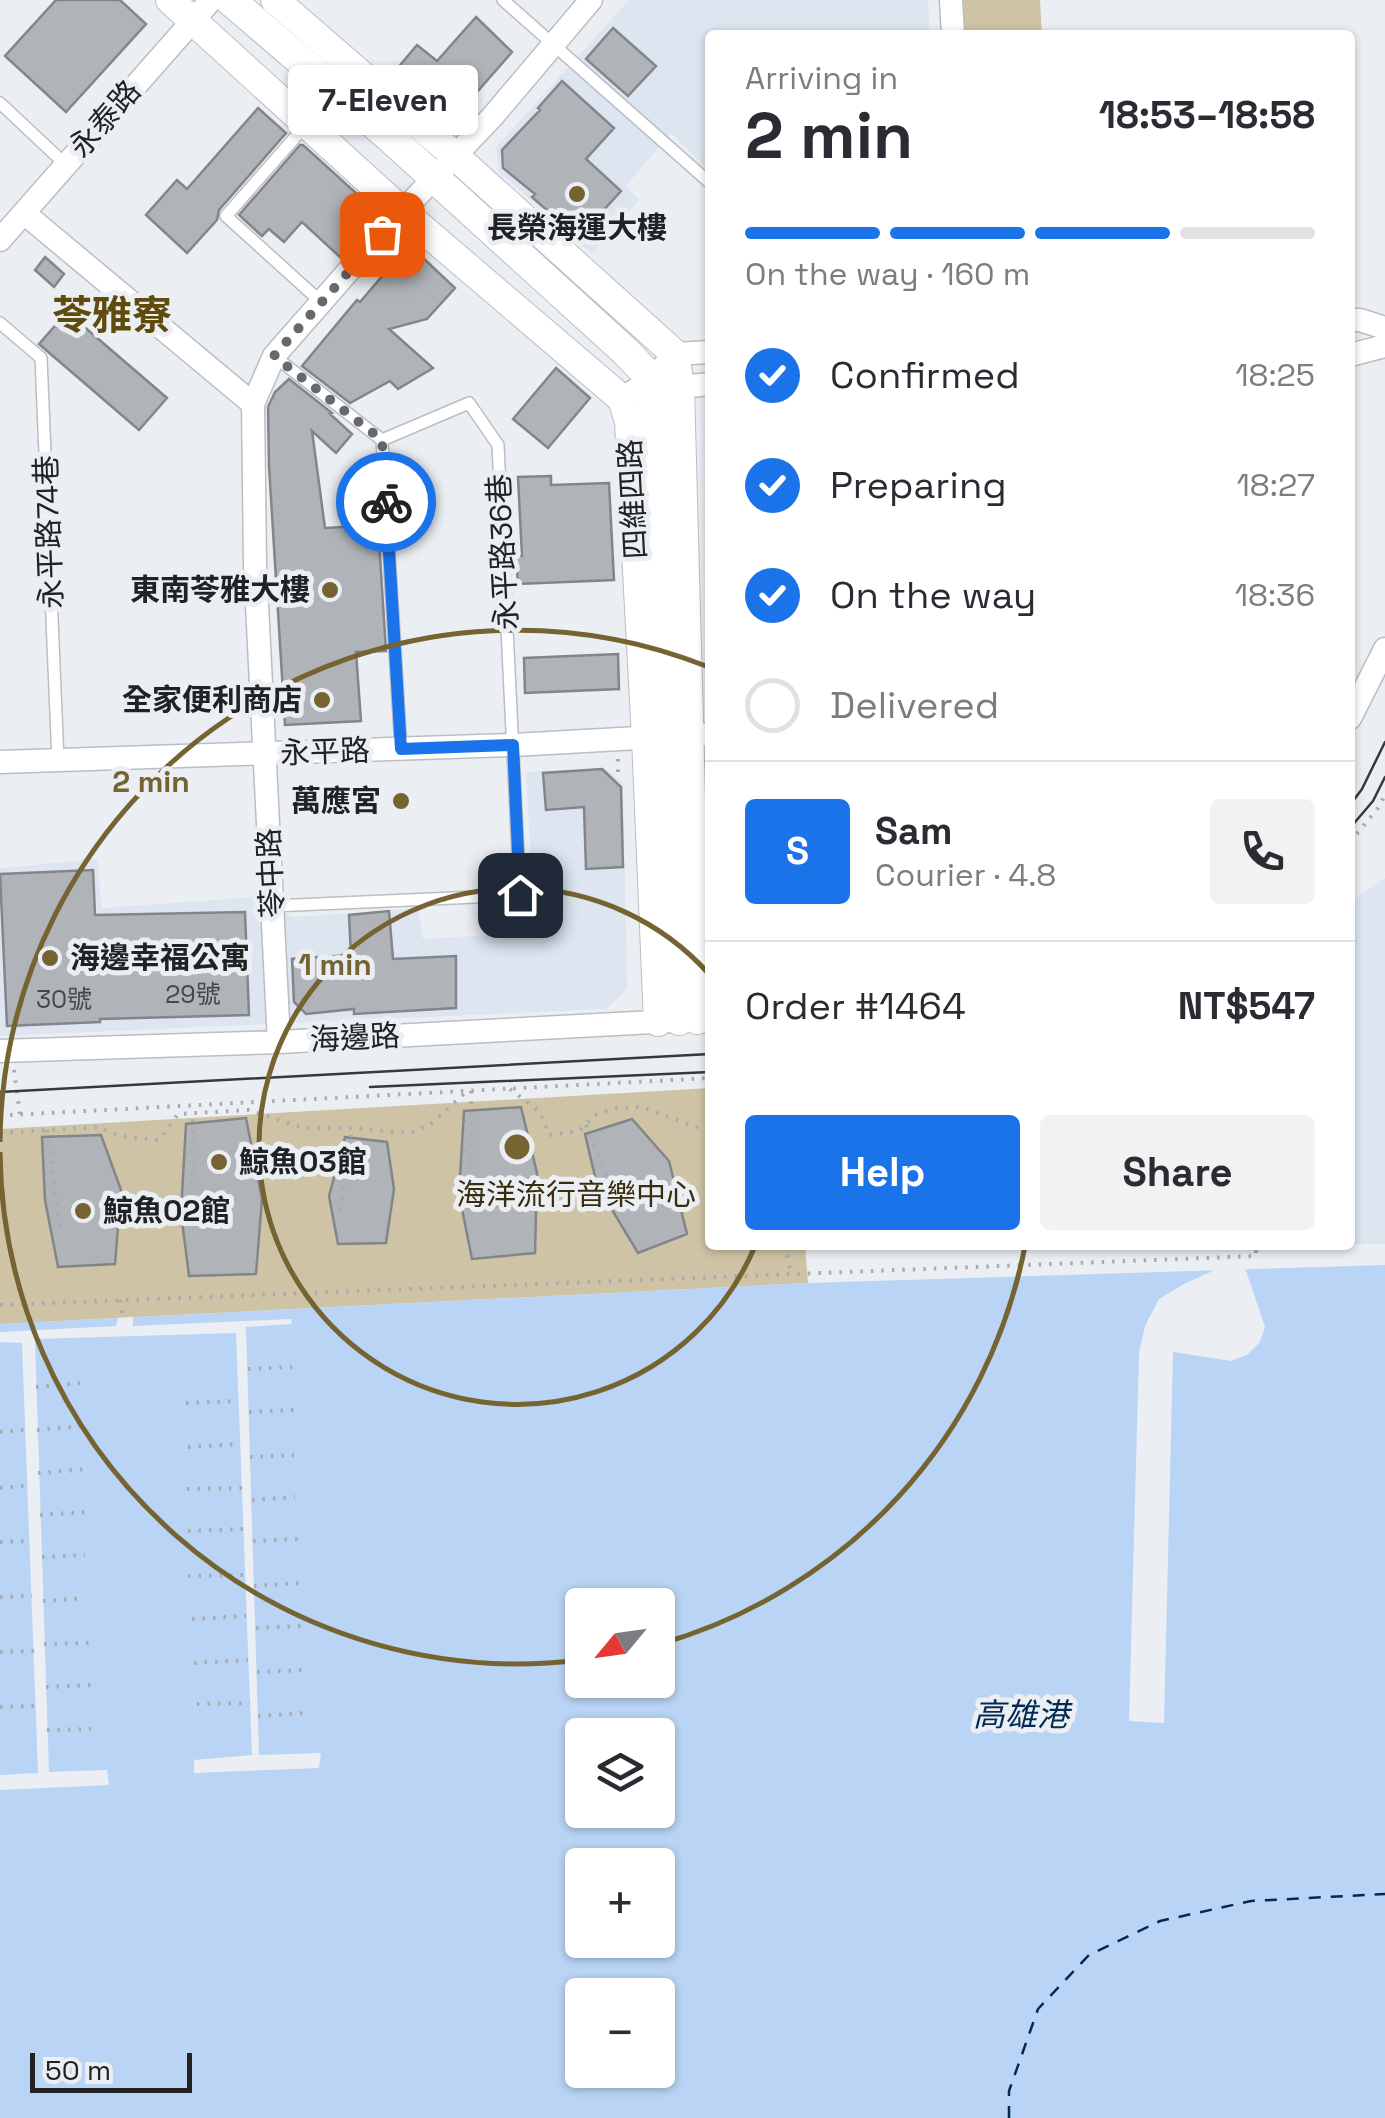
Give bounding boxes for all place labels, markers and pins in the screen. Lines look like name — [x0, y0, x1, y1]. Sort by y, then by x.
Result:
callout: 7-Eleven — [287, 64, 477, 134]
marker: 長榮海運大樓 — [566, 183, 588, 205]
pin — [340, 192, 425, 277]
place label: 長榮海運大樓 — [487, 208, 667, 247]
place label: 東南苓雅大樓 — [130, 570, 310, 609]
marker: 東南苓雅大樓 — [319, 579, 341, 601]
place label: 全家便利商店 — [122, 680, 302, 719]
marker: 全家便利商店 — [311, 689, 333, 711]
place label: 萬應宮 — [291, 781, 381, 820]
marker: 萬應宮 — [390, 790, 412, 812]
pin — [478, 853, 563, 938]
place label: 海邊幸福公寓 — [70, 938, 250, 977]
marker: 海邊幸福公寓 — [39, 947, 61, 969]
centre of rings — [499, 1129, 535, 1165]
place label: 鯨魚03館 — [239, 1142, 367, 1181]
marker: 鯨魚03館 — [208, 1151, 230, 1173]
place label: 鯨魚02館 — [103, 1191, 230, 1230]
marker: 鯨魚02館 — [72, 1200, 94, 1222]

